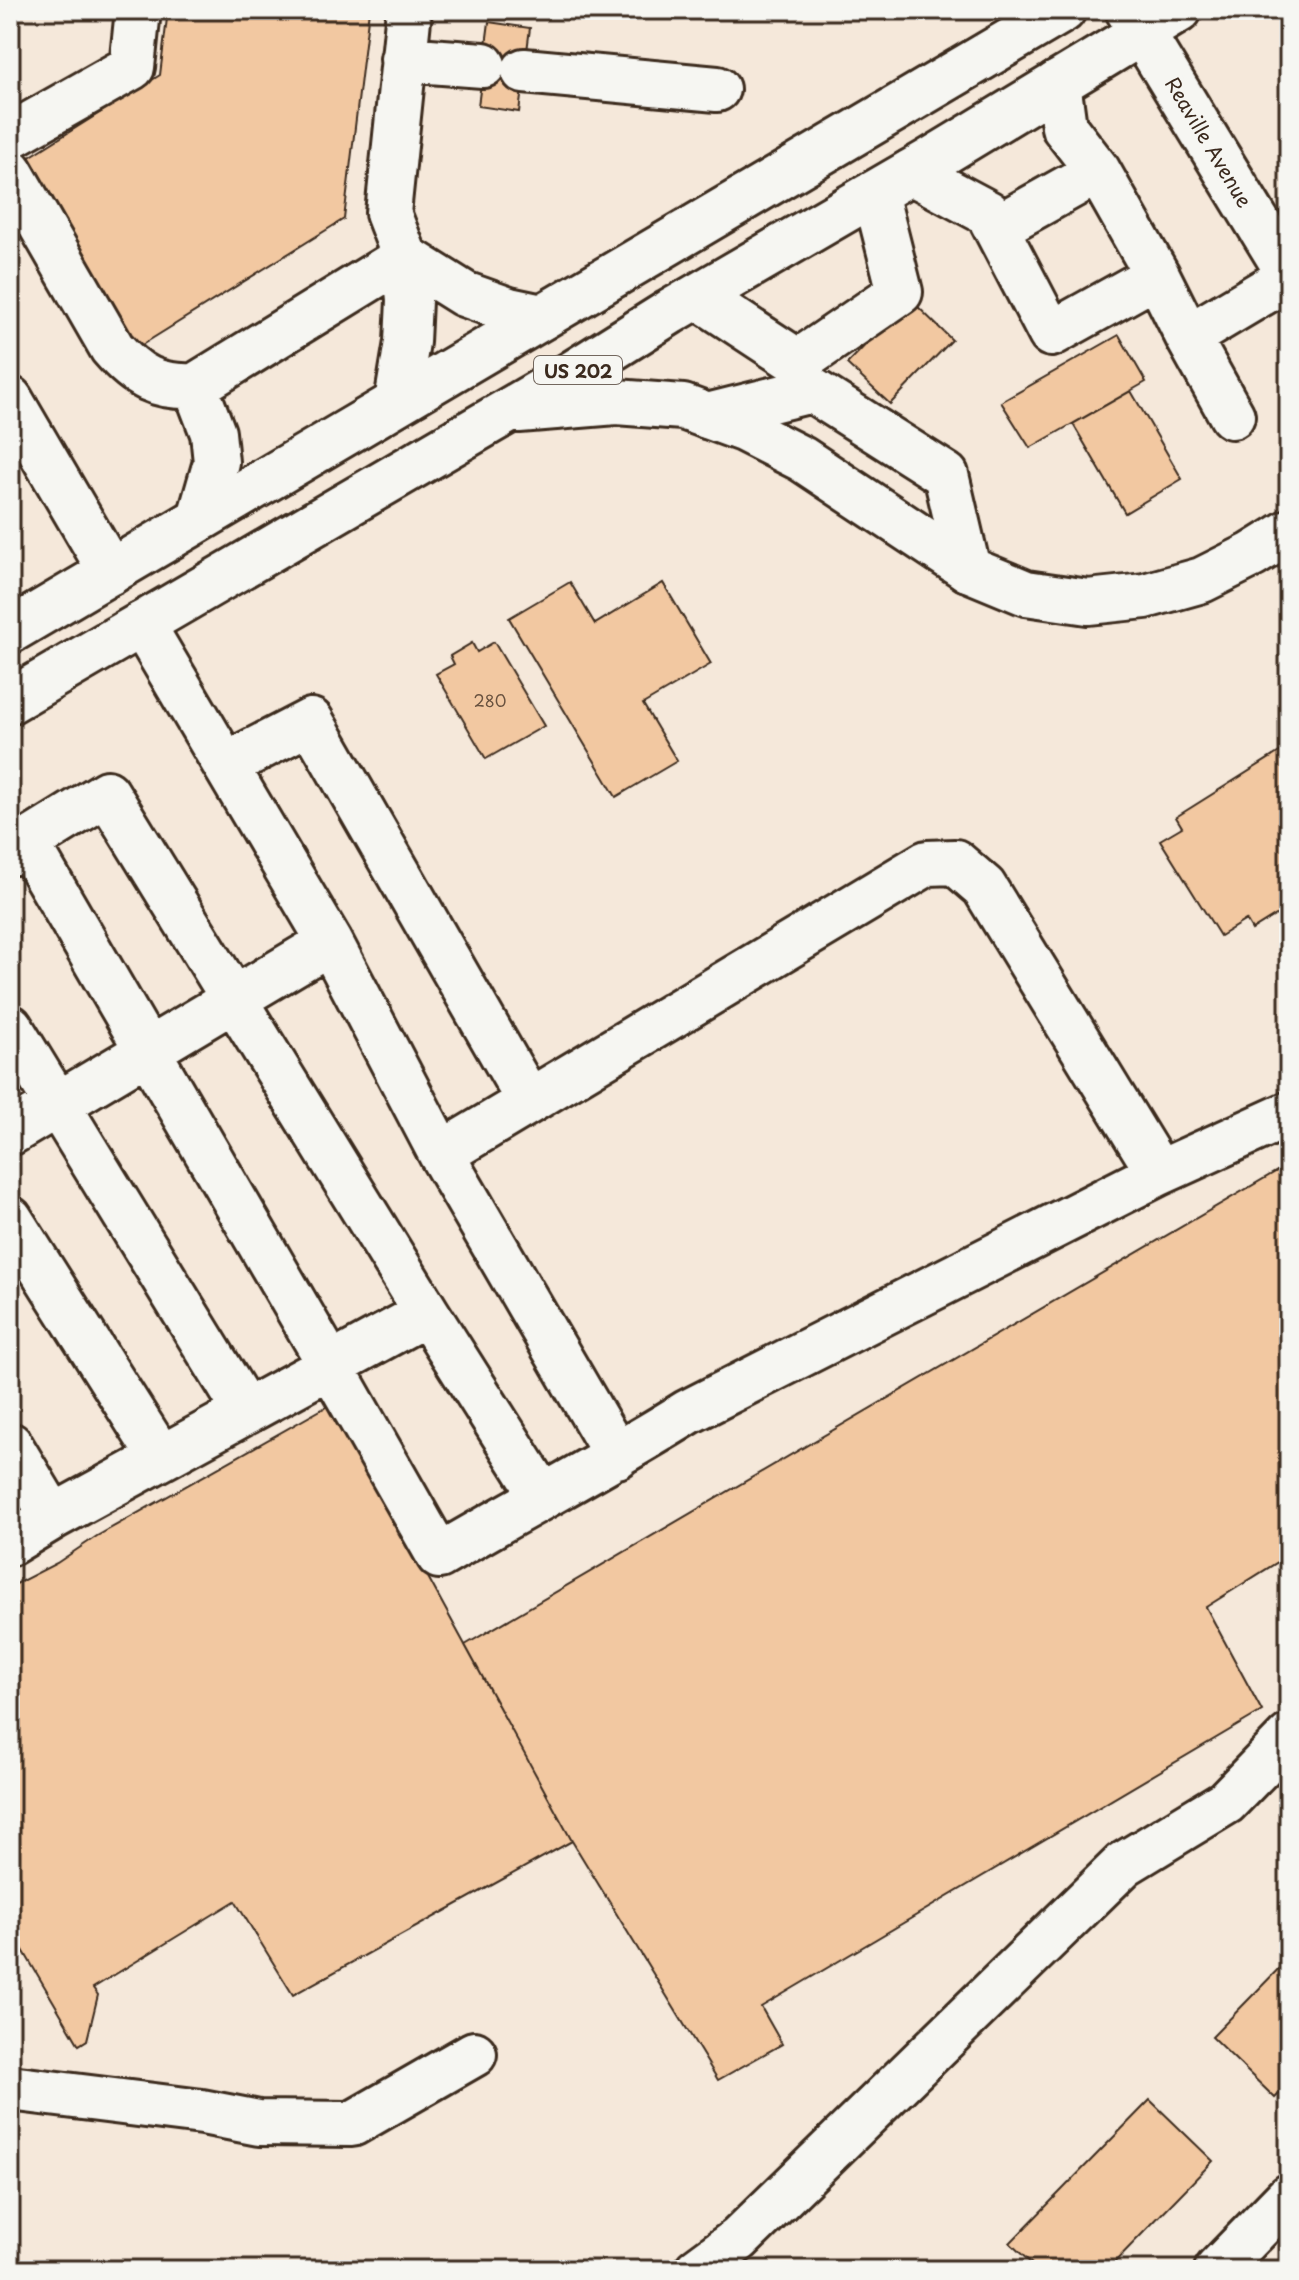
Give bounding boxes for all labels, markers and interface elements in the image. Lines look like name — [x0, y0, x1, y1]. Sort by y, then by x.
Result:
street label: Reaville Avenue — [1158, 71, 1260, 213]
road number: US 202 — [534, 356, 622, 384]
house number: 280 — [474, 688, 506, 712]

